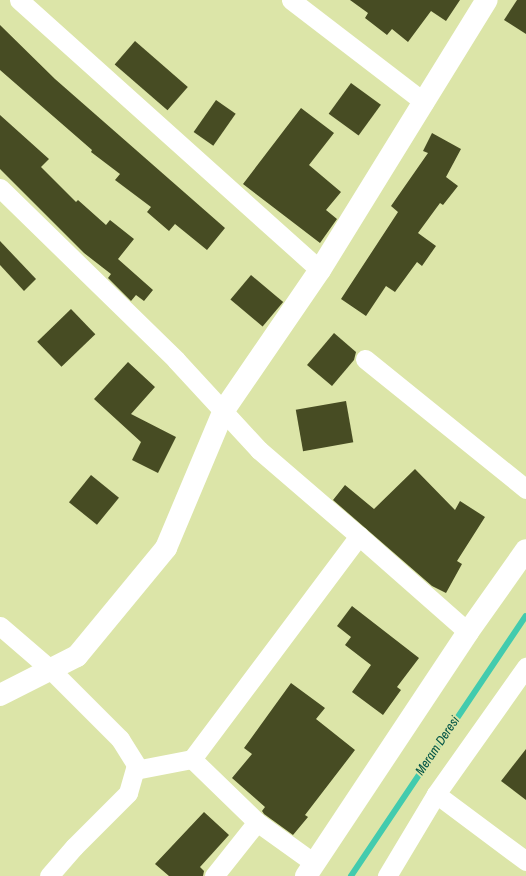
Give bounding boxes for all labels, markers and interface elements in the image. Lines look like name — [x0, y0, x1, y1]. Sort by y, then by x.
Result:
water label: Meram Deresi — [413, 714, 463, 778]

